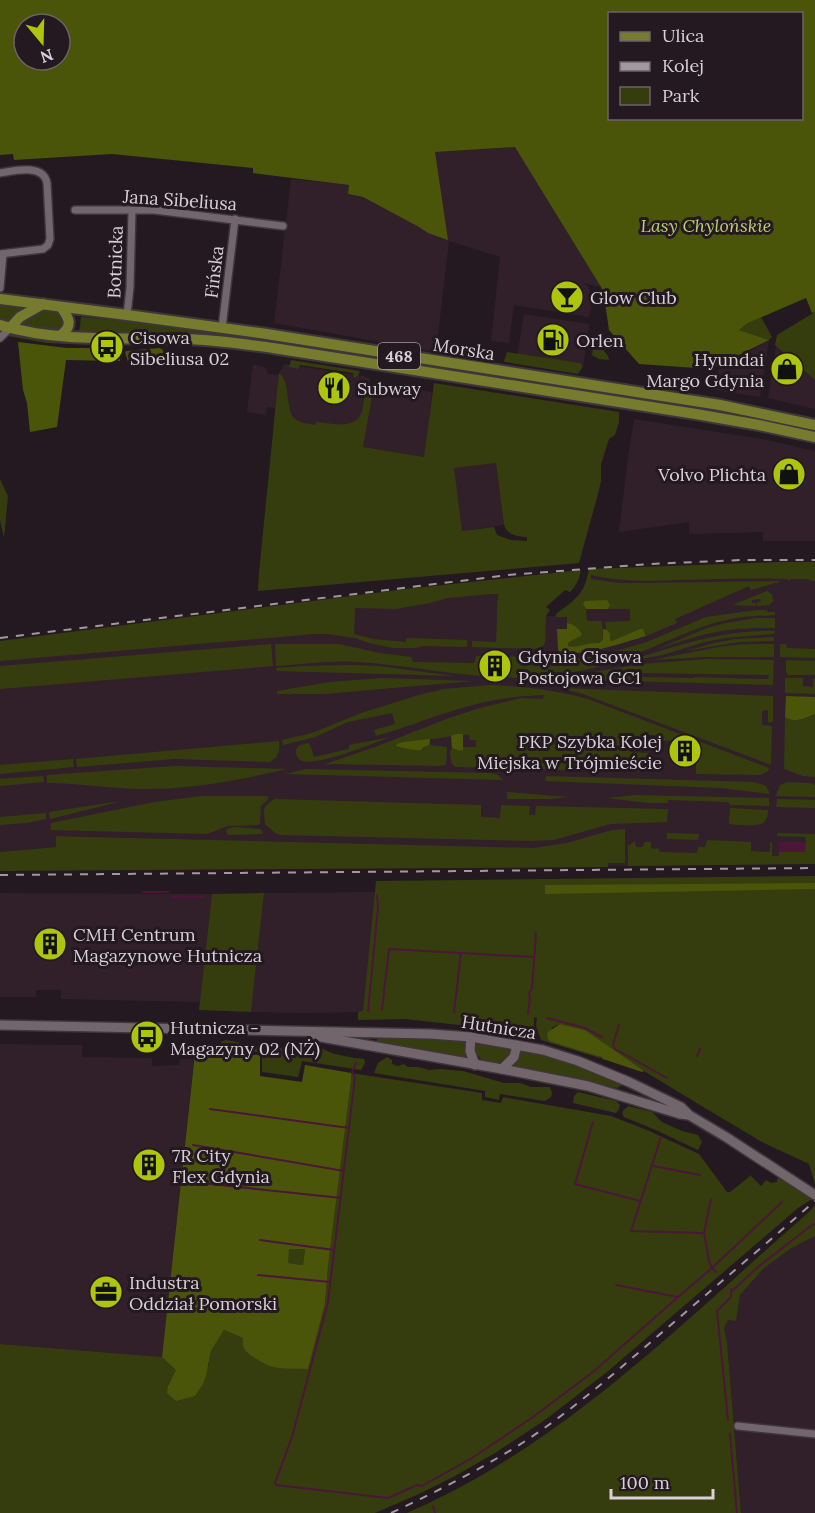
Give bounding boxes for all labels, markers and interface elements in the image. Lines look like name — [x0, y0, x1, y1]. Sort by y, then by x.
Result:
north arrow — [12, 12, 72, 72]
legend — [608, 12, 803, 120]
text: Ulica — [662, 24, 704, 47]
text: N — [38, 45, 56, 68]
text: Kolej — [662, 54, 704, 77]
text: Park — [662, 84, 700, 107]
street label: Jana Sibeliusa — [121, 184, 238, 215]
park label: Lasy Chylońskie — [641, 214, 771, 237]
street label: Botnicka — [102, 225, 128, 299]
street label: Fińska — [199, 244, 229, 300]
bar icon: Glow Club — [549, 279, 585, 315]
place label: Glow Club — [590, 286, 677, 309]
fuel station icon: Orlen — [535, 322, 571, 358]
place label: Cisowa Sibeliusa 02 — [130, 326, 229, 370]
bus stop icon: Cisowa Sibeliusa 02 — [89, 329, 125, 365]
place label: Orlen — [576, 329, 624, 352]
street label: Morska — [432, 333, 496, 365]
road number: 468 — [378, 343, 420, 369]
place label: Hyundai Margo Gdynia — [646, 348, 764, 392]
shop icon: Hyundai Margo Gdynia — [769, 351, 805, 387]
restaurant icon: Subway — [316, 370, 352, 406]
place label: Subway — [357, 377, 422, 400]
shop icon: Volvo Plichta — [771, 456, 807, 492]
place label: Volvo Plichta — [657, 463, 766, 486]
place label: Gdynia Cisowa Postojowa GC1 — [518, 645, 642, 689]
building icon: Gdynia Cisowa Postojowa GC1 — [477, 648, 513, 684]
place label: PKP Szybka Kolej Miejska w Trójmieście — [477, 730, 662, 774]
building icon: PKP Szybka Kolej Miejska w Trójmieście — [667, 733, 703, 769]
place label: CMH Centrum Magazynowe Hutnicza — [73, 923, 262, 967]
building icon: CMH Centrum Magazynowe Hutnicza — [32, 926, 68, 962]
street label: Hutnicza — [460, 1010, 538, 1044]
place label: Hutnicza - Magazyny 02 (NŻ) — [170, 1016, 320, 1060]
bus stop icon: Hutnicza - Magazyny 02 (NŻ) — [129, 1019, 165, 1055]
place label: 7R City Flex Gdynia — [172, 1144, 270, 1188]
building icon: 7R City Flex Gdynia — [131, 1147, 167, 1183]
place label: Industra Oddział Pomorski — [129, 1271, 277, 1315]
office icon: Industra Oddział Pomorski — [88, 1274, 124, 1310]
scale bar — [611, 1462, 713, 1500]
text: 100 m — [620, 1471, 670, 1494]

